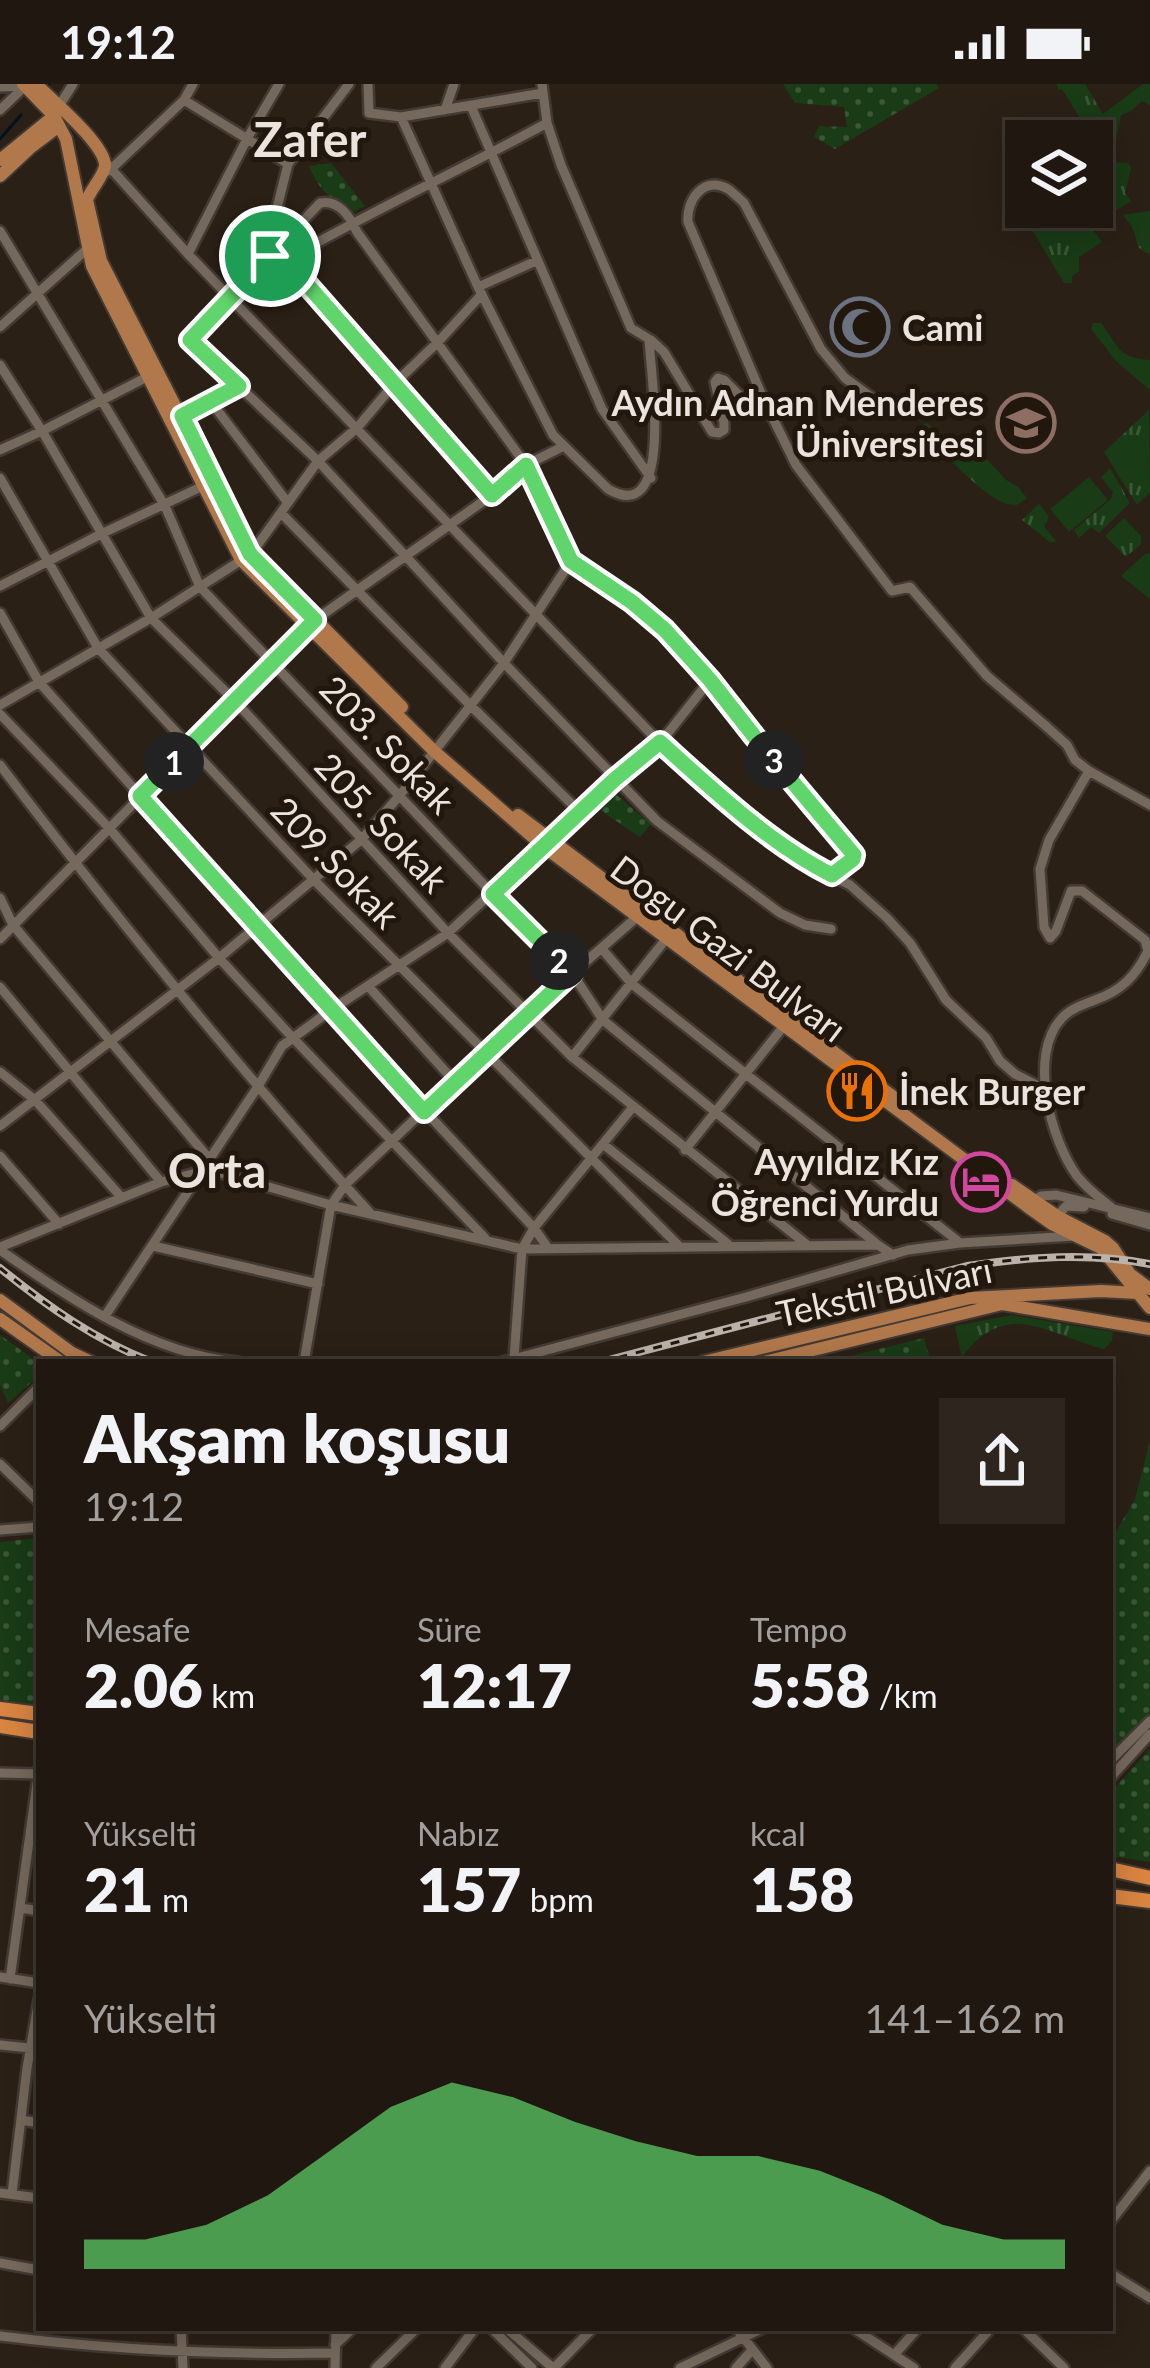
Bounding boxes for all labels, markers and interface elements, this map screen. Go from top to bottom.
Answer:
text: 19:12 [60,15,176,69]
district label: Zafer [254,110,367,167]
map controls [1005,120,1113,228]
button: layers [1005,120,1113,228]
pin [219,205,321,307]
icon: arrive [237,223,303,289]
mosque icon: Cami [829,296,891,358]
place label: Cami [902,305,983,349]
place label: Aydın Adnan Menderes Üniversitesi [610,380,984,465]
school or university icon: Aydın Adnan Menderes Üniversitesi [995,392,1057,454]
street label: 203. Sokak [312,666,465,823]
pin: 3 [744,730,804,790]
pin: 1 [144,732,204,792]
text: 3 [764,740,784,780]
text: 1 [164,742,184,782]
street label: 205. Sokak [306,743,458,901]
street label: 209.Sokak [263,787,410,937]
street label: Dogu Gazi Bulvarı [603,845,855,1051]
pin: 2 [529,930,589,990]
text: 2 [549,940,569,980]
restaurant icon: İnek Burger [826,1060,888,1122]
place label: İnek Burger [899,1069,1086,1113]
place label: Ayyıldız Kız Öğrenci Yurdu [711,1139,939,1224]
district label: Orta [168,1141,266,1198]
hotel icon: Ayyıldız Kız Öğrenci Yurdu [950,1151,1012,1213]
street label: Tekstil Bulvarı [772,1247,996,1335]
text: Akşam koşusu [84,1398,510,1477]
button: share [939,1398,1065,1524]
text: 19:12 [84,1483,184,1529]
text: Mesafe [84,1609,190,1649]
text: Süre [417,1609,482,1649]
text: Tempo [750,1609,847,1649]
text: 2.06 [84,1649,203,1721]
text: 12:17 [417,1649,572,1721]
text: 5:58 [750,1649,870,1721]
text: km [203,1675,255,1715]
text: /km [870,1675,938,1715]
text: Yükselti [84,1813,197,1853]
text: Nabız [417,1813,499,1853]
text: kcal [750,1813,806,1853]
text: 21 [84,1853,154,1925]
text: 157 [417,1853,521,1925]
text: 158 [750,1853,854,1925]
text: m [154,1879,189,1919]
text: bpm [521,1879,594,1919]
text: Yükselti [84,1995,217,2041]
text: 141–162 m [865,1995,1065,2041]

